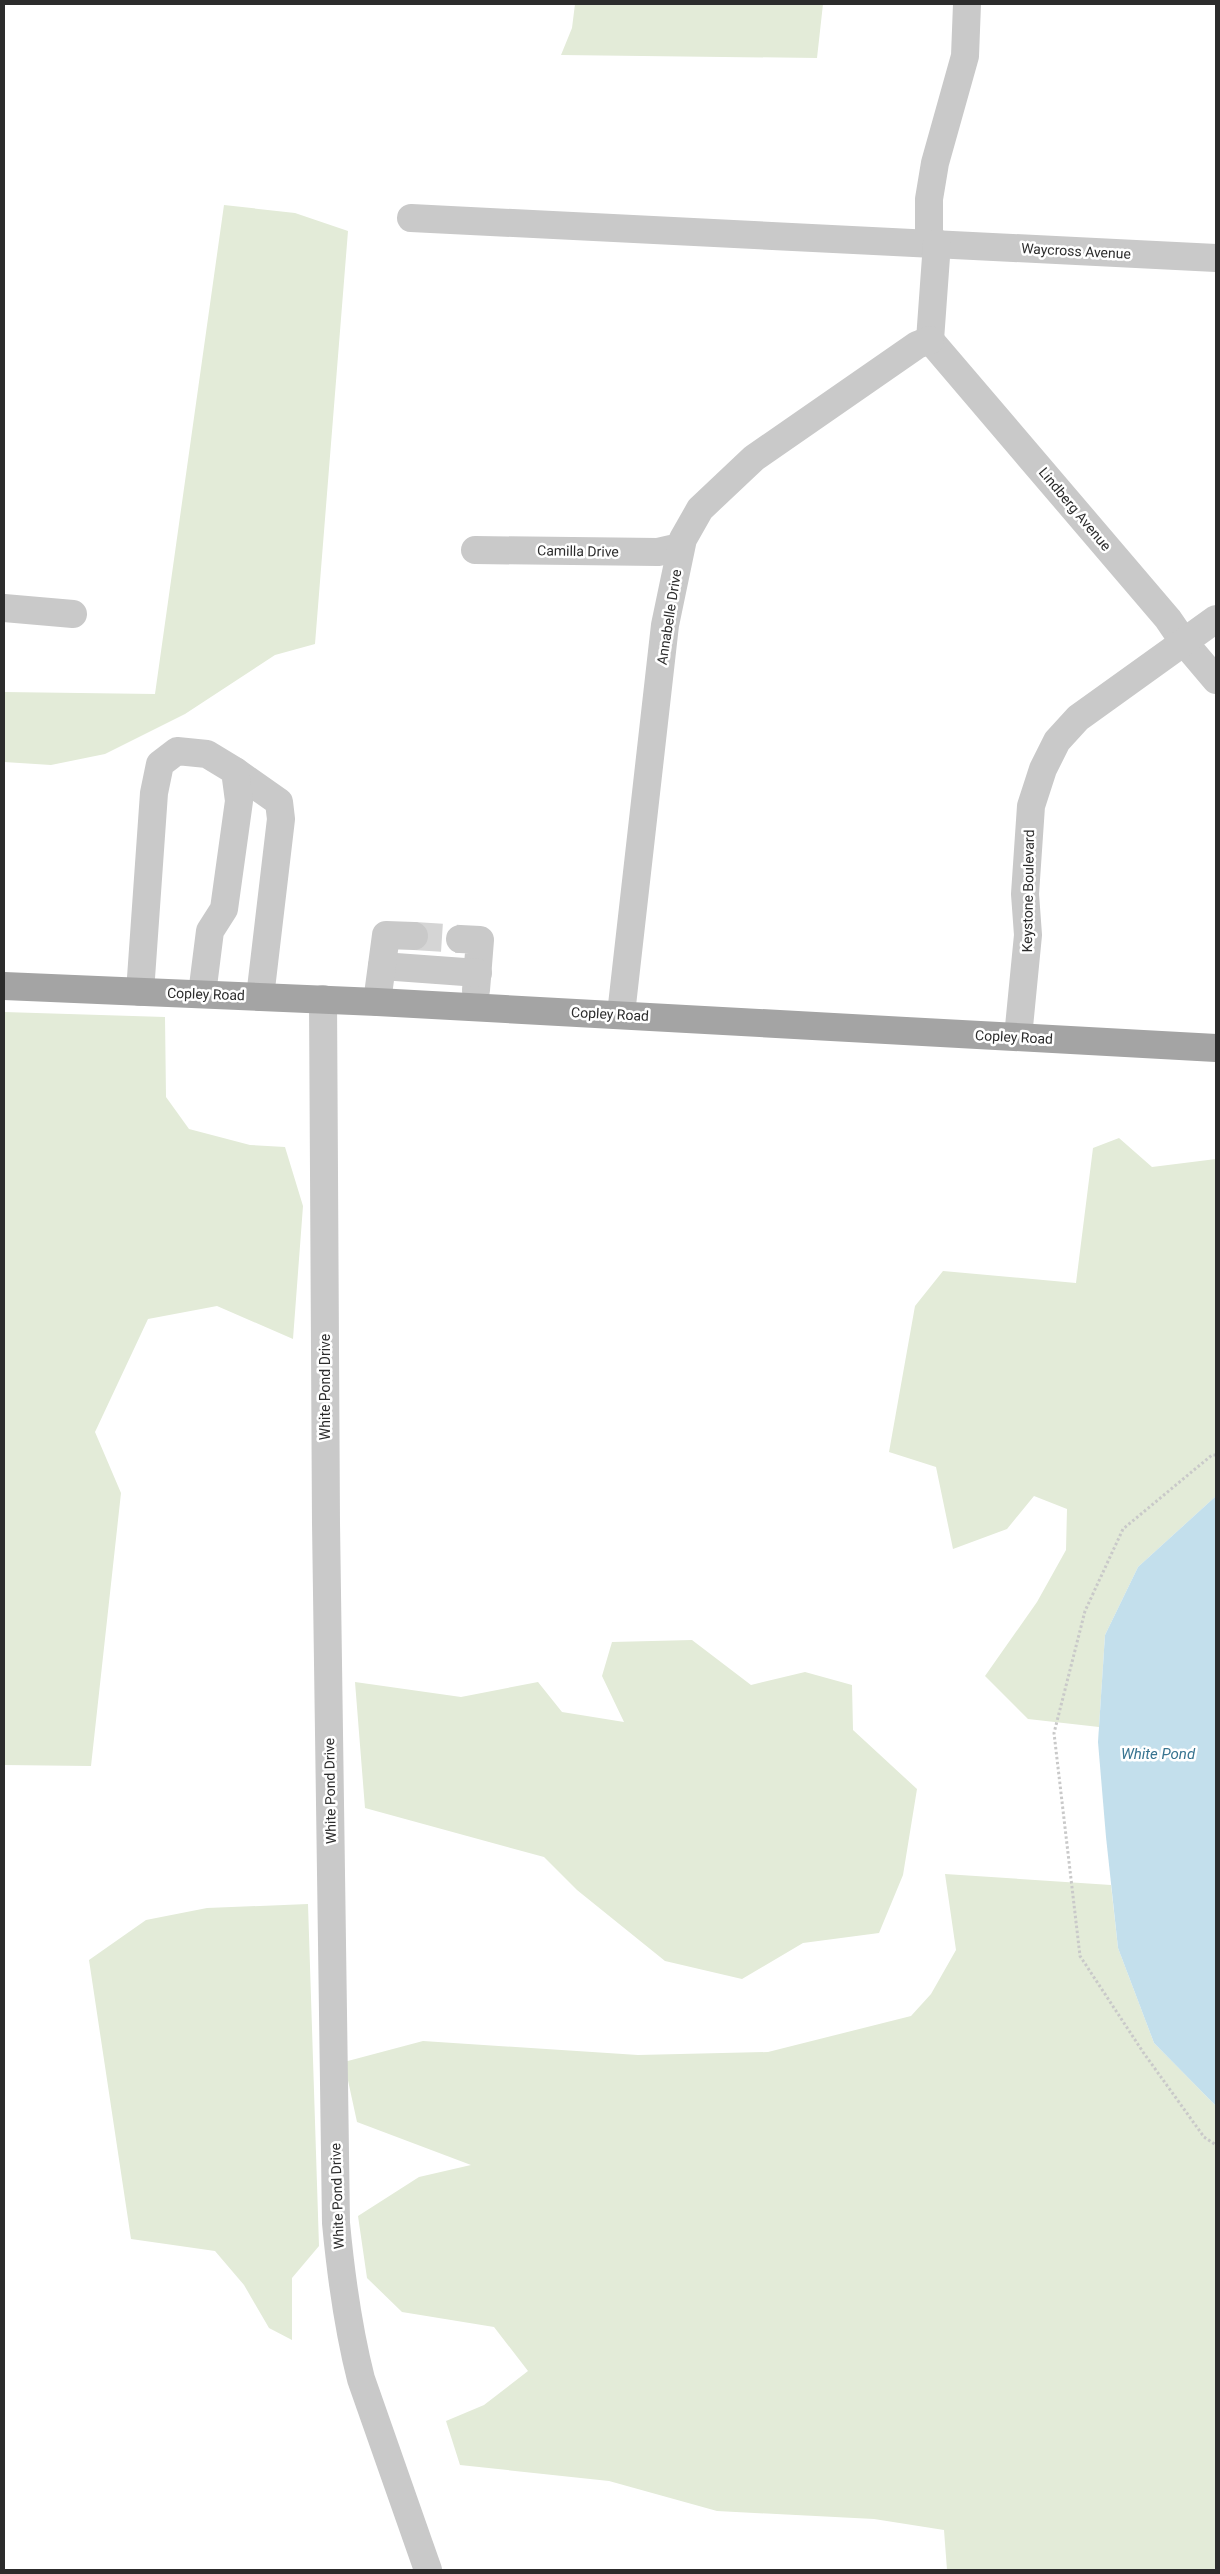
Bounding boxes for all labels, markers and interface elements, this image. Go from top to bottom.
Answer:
street label: Waycross Avenue [1021,240,1131,262]
street label: Lindberg Avenue [1036,464,1114,554]
street label: Camilla Drive [537,542,619,560]
street label: Annabelle Drive [654,568,684,666]
street label: Keystone Boulevard [1019,829,1037,953]
street label: Copley Road [167,985,245,1003]
street label: Copley Road [571,1004,649,1024]
street label: Copley Road [975,1027,1053,1047]
street label: White Pond Drive [317,1334,333,1440]
street label: White Pond Drive [321,1738,339,1844]
water label: White Pond [1121,1745,1196,1763]
street label: White Pond Drive [327,2143,347,2249]

